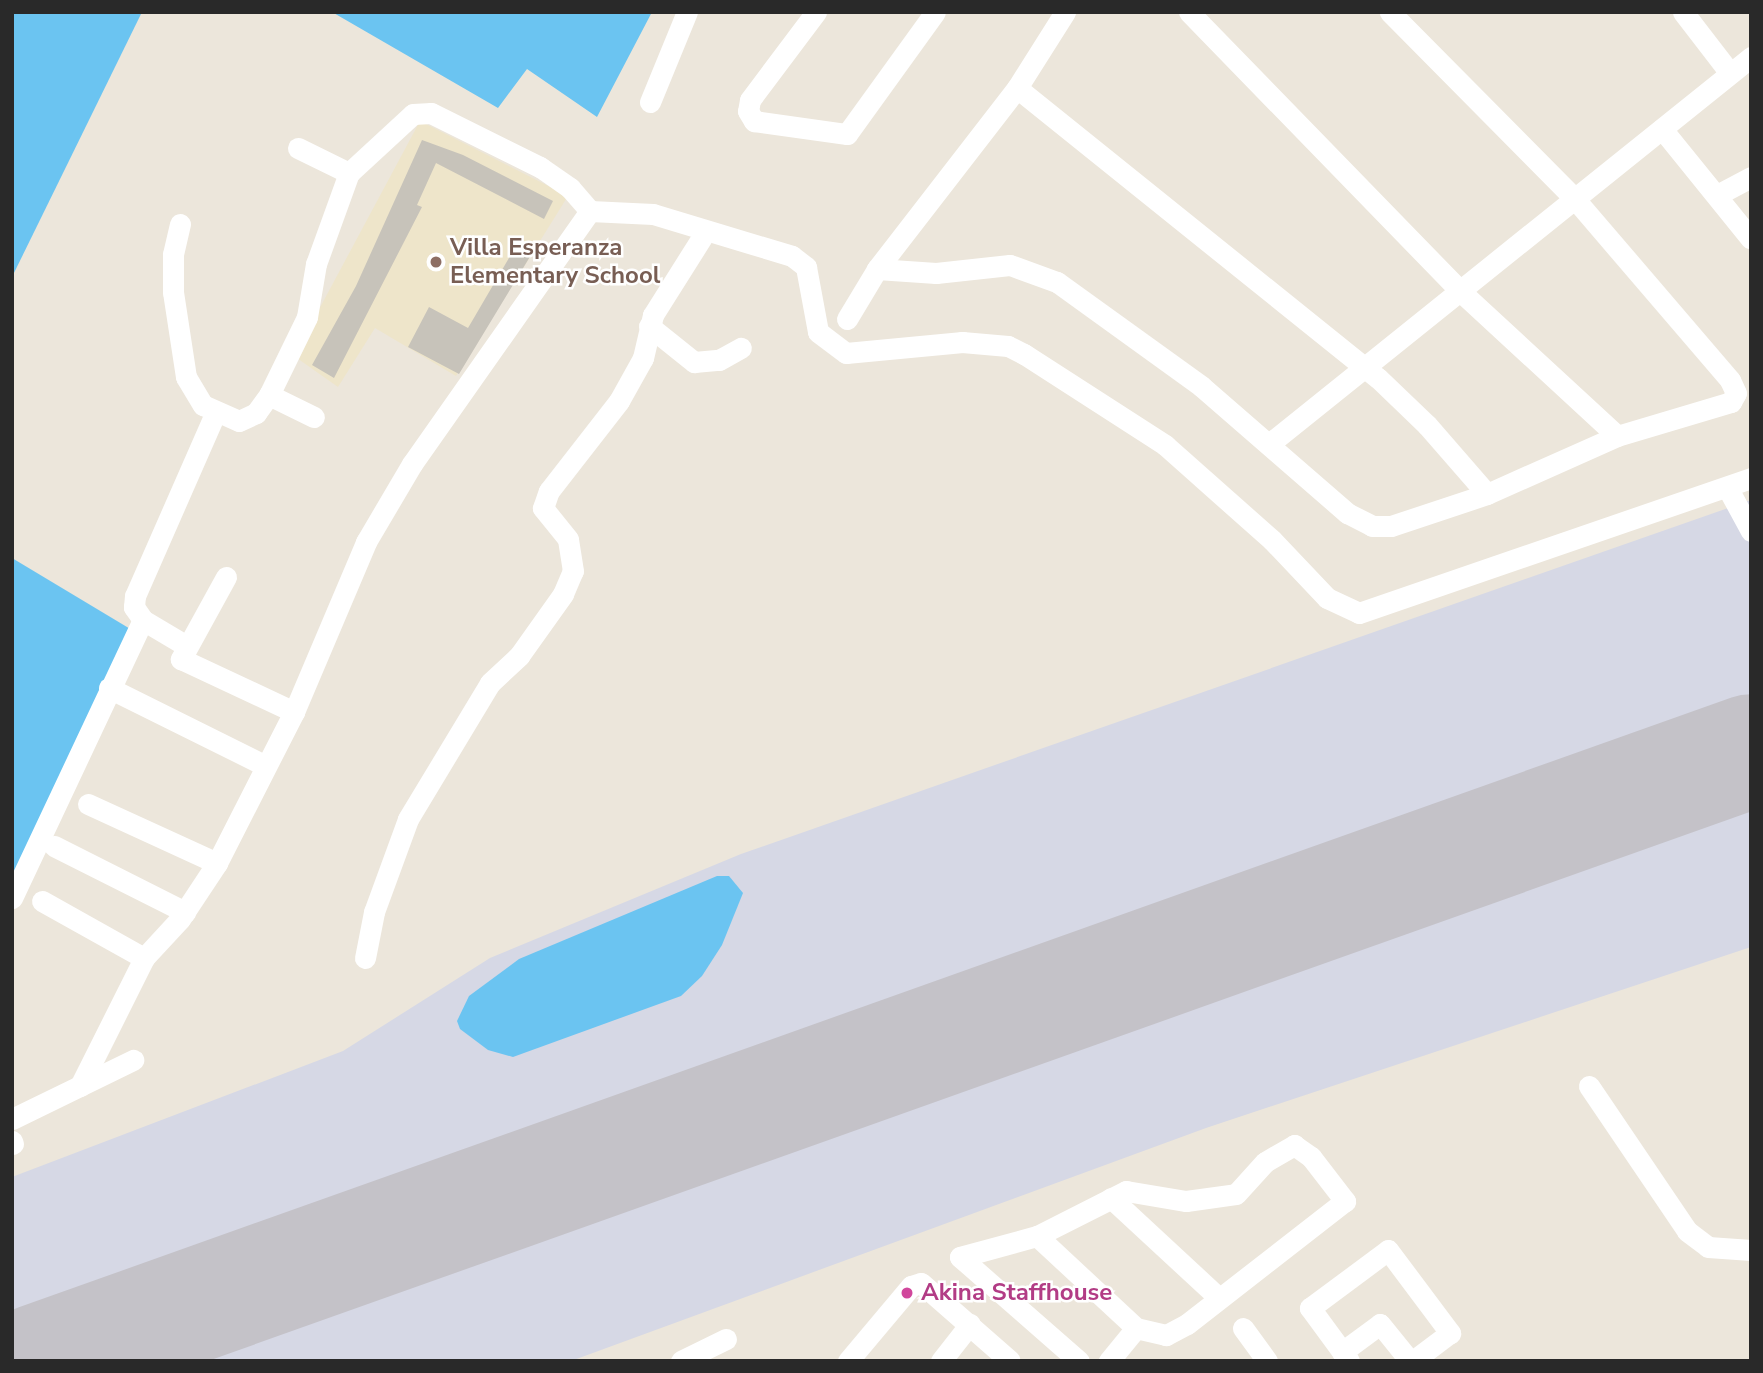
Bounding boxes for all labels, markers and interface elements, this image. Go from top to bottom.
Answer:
place label: Villa Esperanza Elementary School [450,234,660,290]
marker: Villa Esperanza Elementary School [428,254,444,270]
place label: Akina Staffhouse [921,1279,1112,1307]
marker: Akina Staffhouse [899,1285,915,1301]

